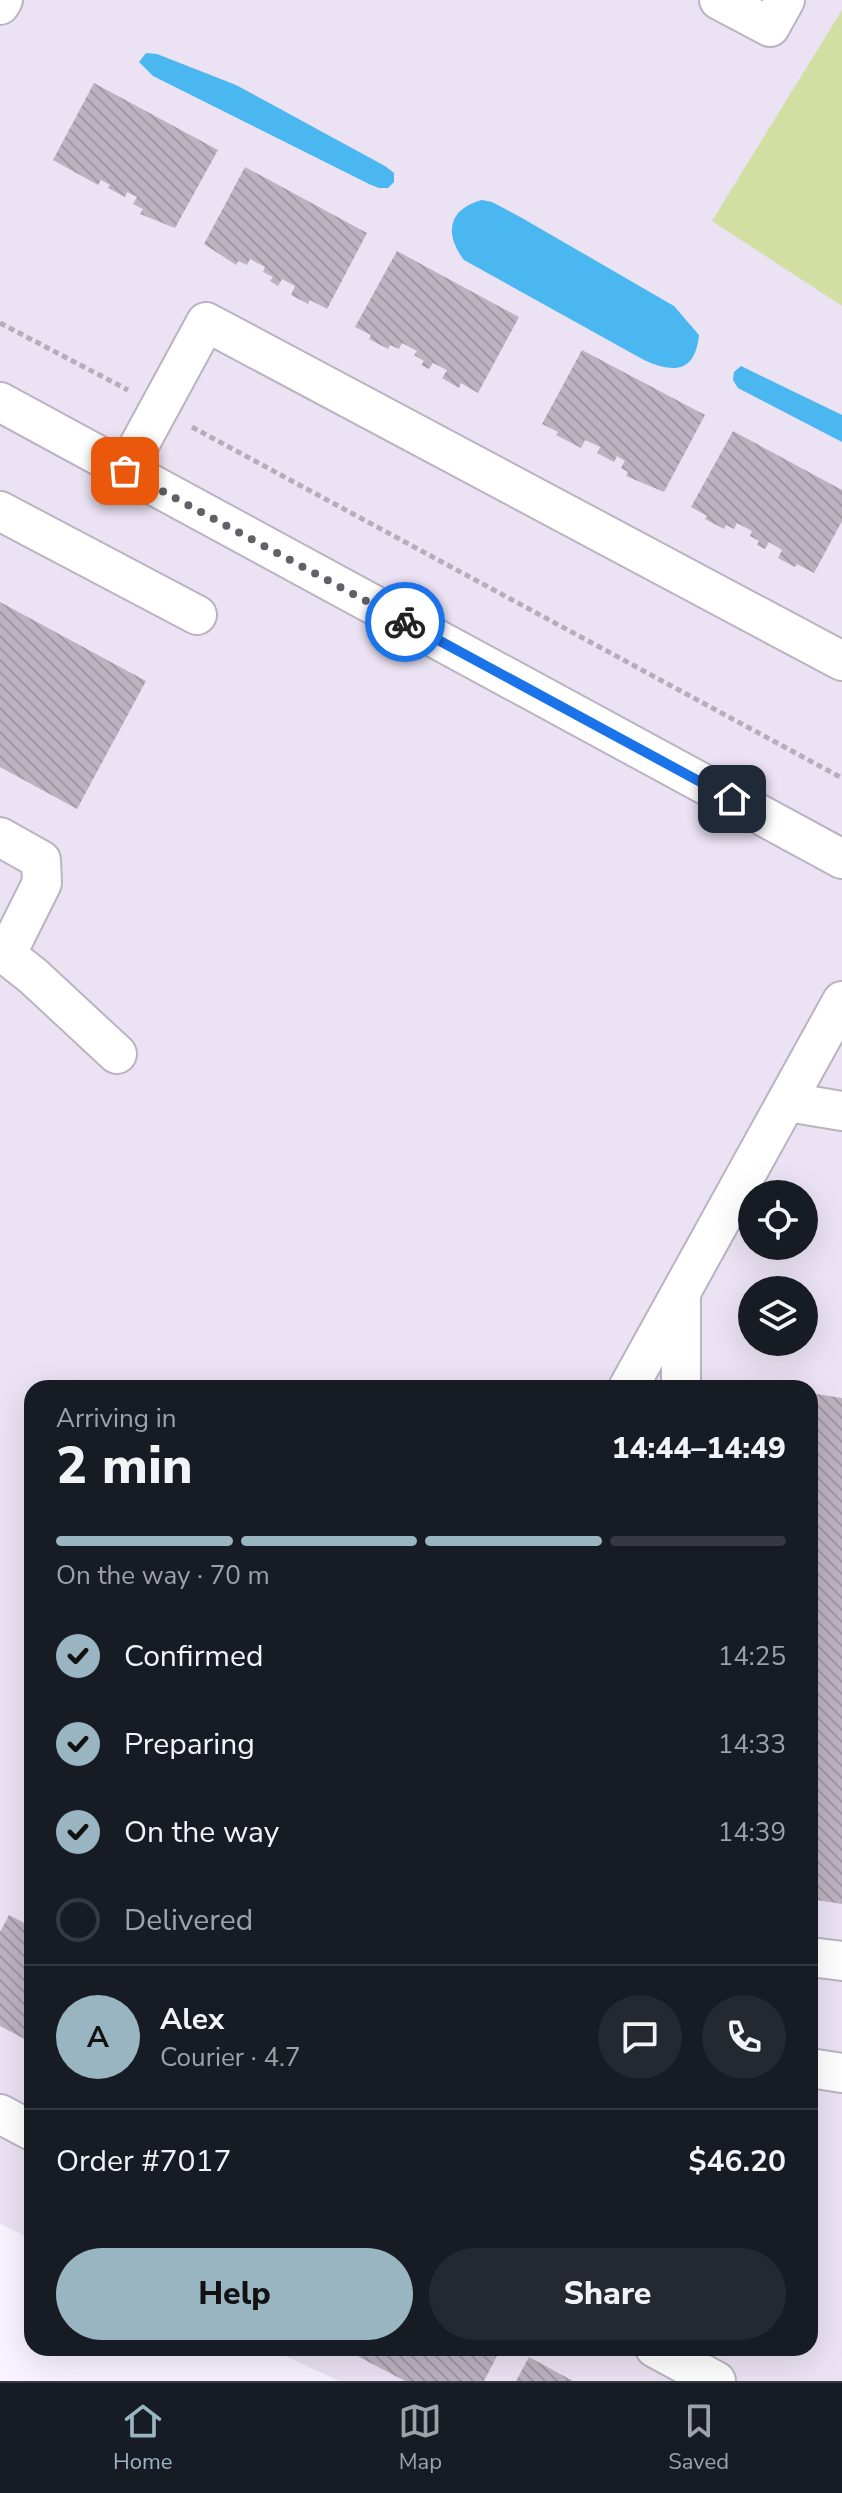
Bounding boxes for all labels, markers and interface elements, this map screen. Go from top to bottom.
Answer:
pin [91,437,159,505]
icon: bag [103,449,147,493]
courier [365,582,445,662]
icon: bike [383,600,427,644]
pin [698,765,766,833]
icon: home [710,777,754,821]
map controls [738,1180,818,1356]
button: locate [738,1180,818,1260]
button: layers [738,1276,818,1356]
text: Arriving in [56,1401,177,1436]
text: 14:44–14:49 [611,1428,786,1469]
text: 2 min [56,1430,193,1501]
text: On the way · 70 m [56,1558,270,1593]
icon: check [56,1634,100,1678]
text: Confirmed [124,1636,264,1677]
text: 14:25 [718,1639,786,1674]
icon: check [56,1722,100,1766]
text: Preparing [124,1724,255,1765]
text: 14:33 [718,1727,786,1762]
icon: check [56,1810,100,1854]
text: On the way [124,1812,279,1853]
text: 14:39 [718,1815,786,1850]
text: Delivered [124,1900,253,1941]
button: chat [598,1995,682,2079]
button: phone [702,1995,786,2079]
text: Alex [160,1999,224,2040]
text: A [87,2017,109,2058]
text: Courier · 4.7 [160,2040,301,2075]
text: Order #7017 [56,2141,231,2182]
text: $46.20 [689,2141,786,2182]
button: Help [56,2248,413,2340]
button: Share [429,2248,786,2340]
tab: Home [113,2399,172,2477]
tab: Map [398,2399,442,2477]
tab: Saved [668,2399,729,2477]

